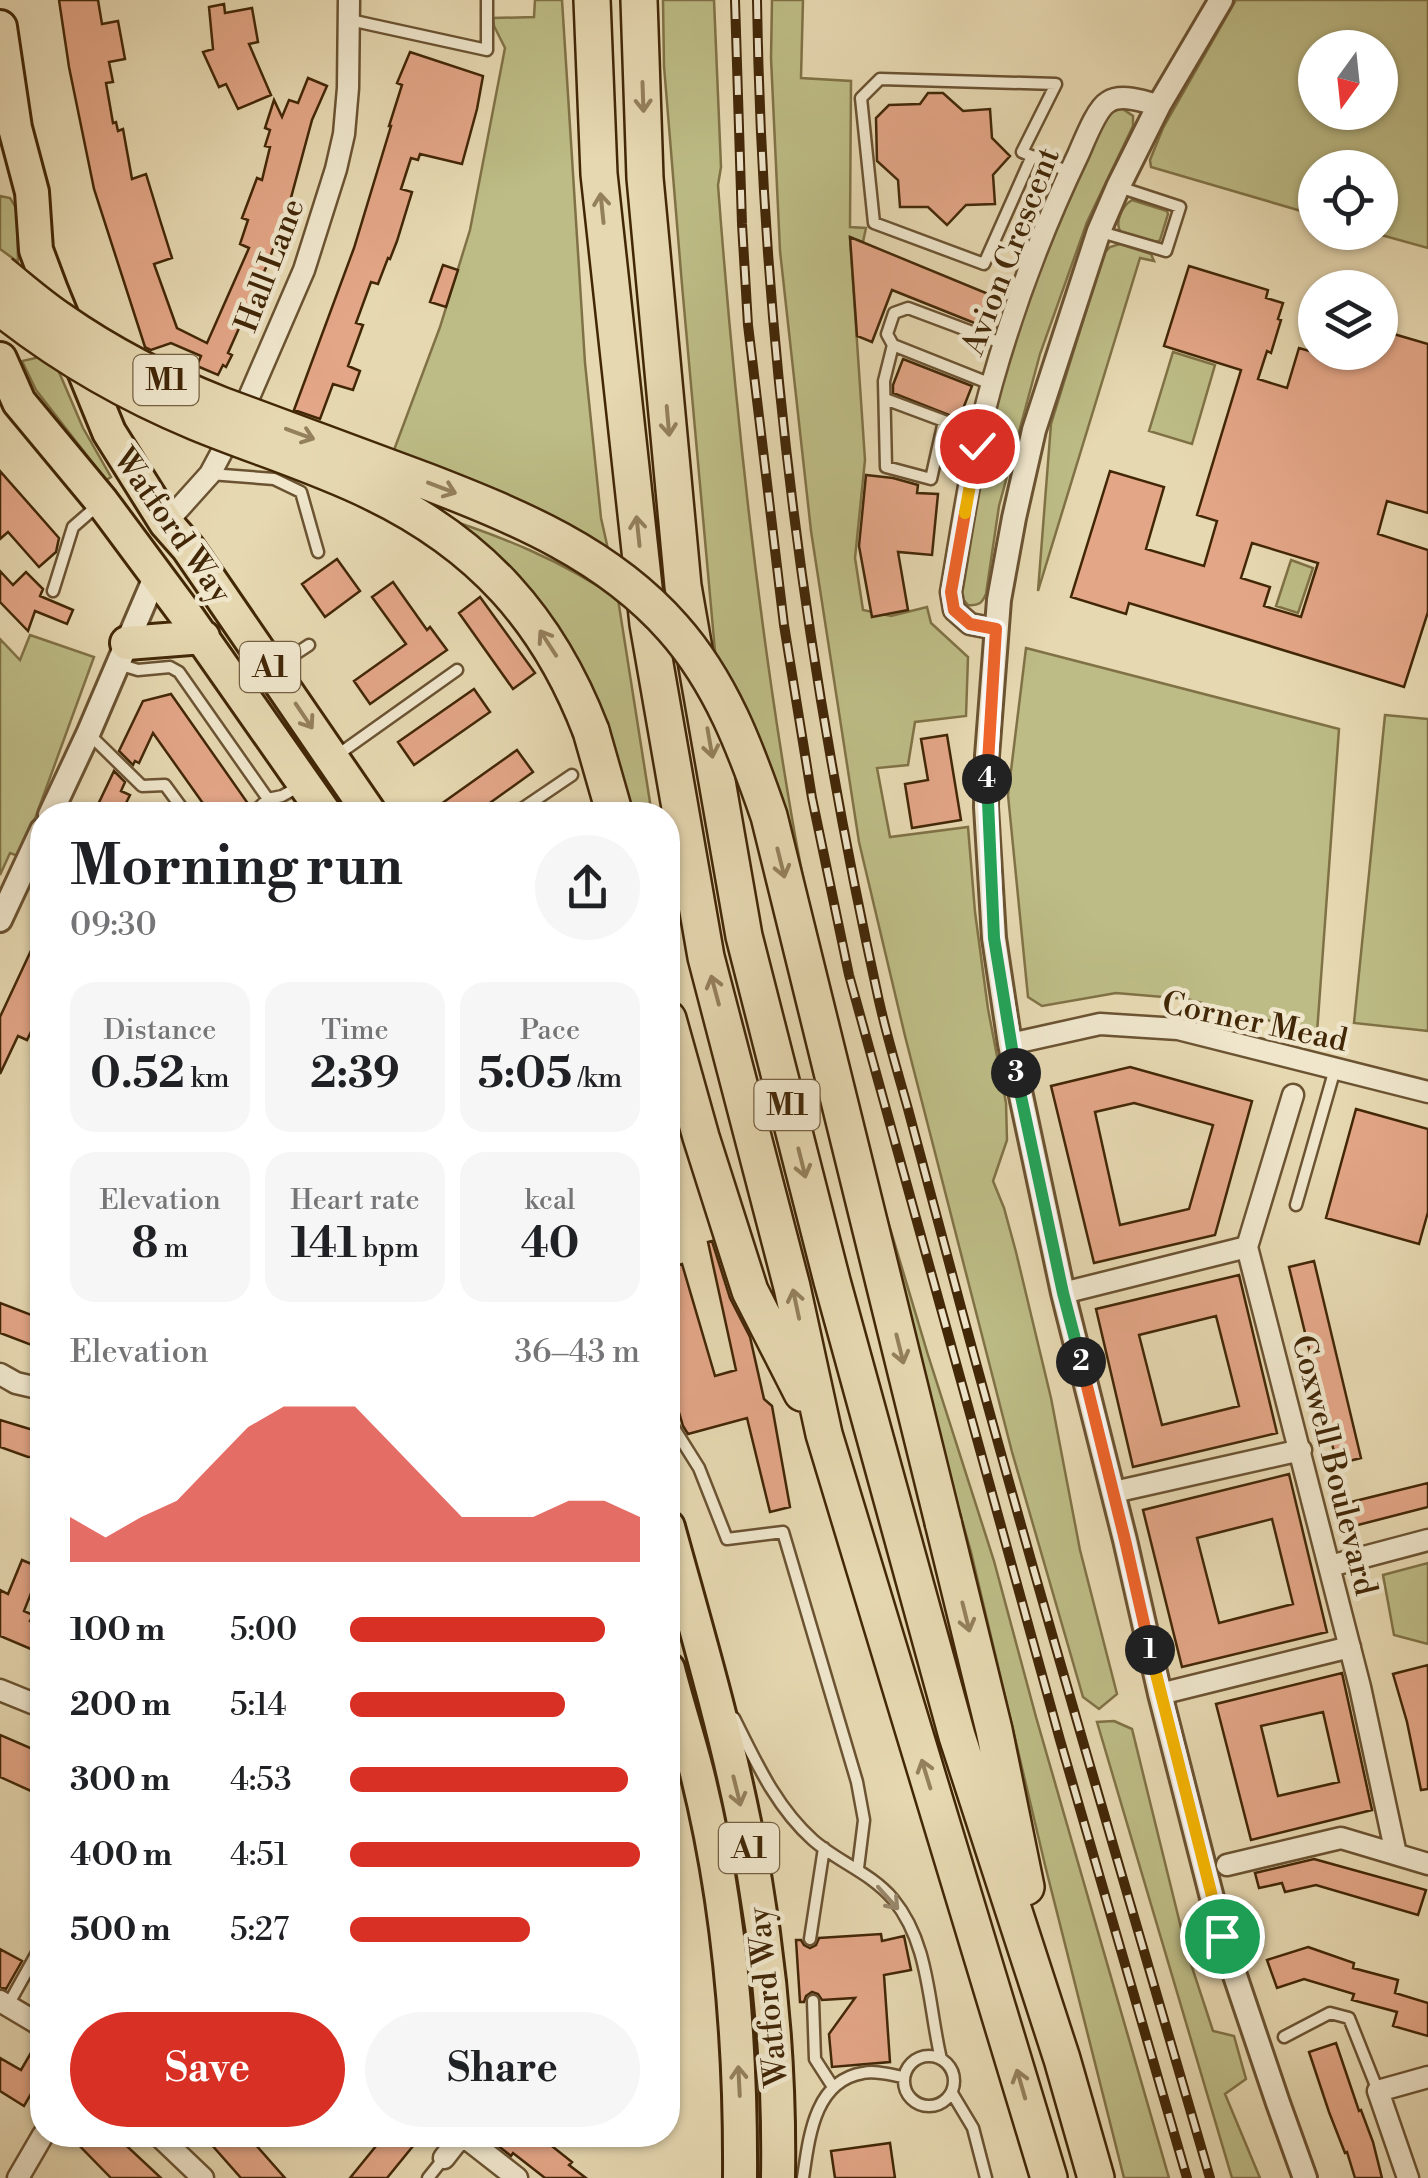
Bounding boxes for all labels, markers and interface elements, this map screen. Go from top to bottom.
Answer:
north arrow [1298,30,1398,130]
map controls [1298,30,1398,370]
one-way arrow [633,81,652,113]
street label: Avion Crescent [953,142,1069,362]
button: locate [1298,150,1398,250]
street label: Hall Lane [226,193,314,338]
one-way arrow [593,193,612,225]
button: layers [1298,270,1398,370]
road number: M1 [134,355,198,405]
pin [935,404,1020,489]
one-way arrow [659,405,678,437]
icon: check [950,419,1005,474]
one-way arrow [284,426,315,444]
street label: Watford Way [104,439,241,611]
one-way arrow [426,480,457,498]
one-way arrow [628,516,647,548]
one-way arrow [538,630,559,658]
road number: A1 [240,642,300,692]
one-way arrow [293,701,314,729]
one-way arrow [702,727,720,759]
pin: 4 [962,754,1012,804]
text: 4 [978,761,996,796]
text: Morning run [70,833,403,902]
button: share [535,835,640,940]
one-way arrow [772,847,791,879]
text: 09:30 [70,905,157,945]
one-way arrow [704,975,723,1006]
street label: Corner Mead [1158,983,1351,1061]
text: Distance [104,1013,216,1048]
text: Time [321,1013,389,1048]
text: Pace [520,1013,580,1048]
text: 0.52 [90,1048,185,1101]
text: 2:39 [310,1048,400,1101]
text: 5:05 [478,1048,572,1101]
pin: 3 [991,1048,1041,1098]
text: 3 [1008,1055,1024,1090]
text: km [185,1061,230,1096]
text: /km [572,1061,622,1096]
road number: M1 [754,1080,820,1130]
one-way arrow [793,1147,812,1178]
text: Elevation [99,1183,221,1218]
text: Heart rate [290,1183,420,1218]
text: kcal [525,1183,575,1218]
text: 8 [131,1218,158,1271]
text: 141 [291,1218,357,1271]
text: 40 [521,1218,579,1271]
text: m [158,1231,189,1266]
text: bpm [357,1231,419,1266]
one-way arrow [785,1289,804,1321]
street label: Coxwell Boulevard [1282,1331,1386,1600]
text: Elevation [70,1332,209,1372]
text: 36–43 m [514,1332,640,1372]
one-way arrow [891,1333,910,1364]
pin: 2 [1056,1337,1106,1387]
text: 2 [1072,1344,1090,1379]
one-way arrow [958,1600,976,1632]
text: 100 m [70,1610,165,1650]
text: 5:00 [230,1610,297,1650]
pin: 1 [1125,1625,1175,1675]
text: 1 [1143,1632,1157,1667]
text: 200 m [70,1685,171,1725]
text: 5:14 [230,1685,286,1725]
one-way arrow [916,1758,934,1790]
text: 300 m [70,1760,170,1800]
text: 4:53 [230,1760,292,1800]
one-way arrow [728,1775,747,1806]
road number: A1 [719,1823,779,1873]
text: 400 m [70,1835,172,1875]
text: 4:51 [230,1835,288,1875]
one-way arrow [876,1885,899,1910]
pin [1180,1894,1265,1979]
street label: Watford Way [739,1905,797,2090]
icon: arrive [1195,1909,1250,1964]
text: 500 m [70,1910,171,1950]
text: 5:27 [230,1910,289,1950]
button: Save [70,2012,345,2127]
button: Share [365,2012,640,2127]
one-way arrow [729,2065,748,2097]
one-way arrow [1011,2069,1029,2101]

